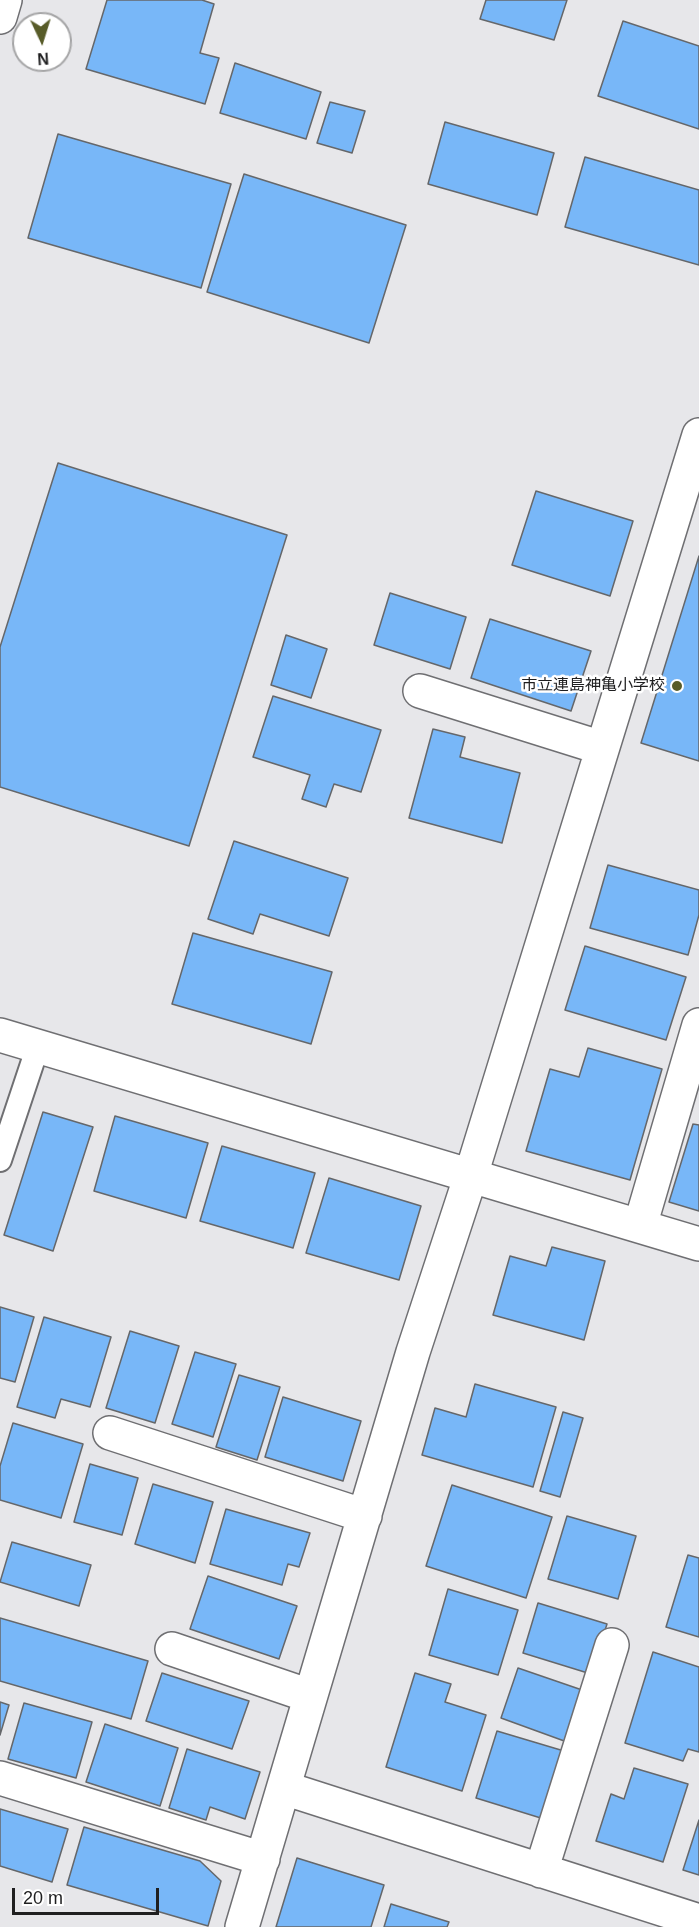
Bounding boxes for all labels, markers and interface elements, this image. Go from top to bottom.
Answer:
north arrow [12,12,72,72]
text: N [37,50,50,67]
place label: 市立連島神亀小学校 [521,676,665,696]
marker: 市立連島神亀小学校 [670,679,684,693]
scale bar [15,1876,162,1914]
text: 20 m [23,1888,63,1908]

